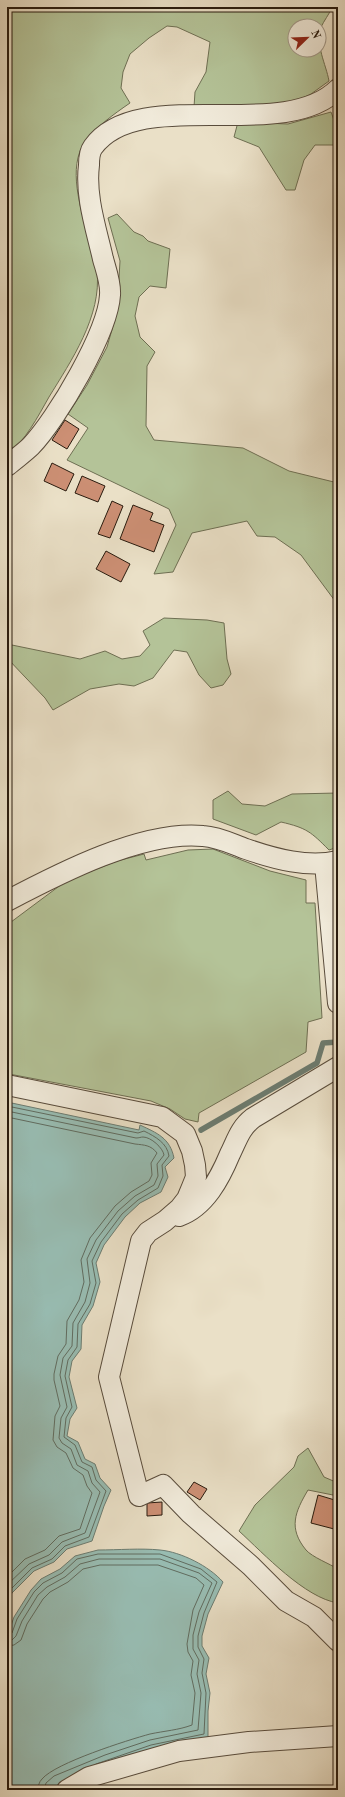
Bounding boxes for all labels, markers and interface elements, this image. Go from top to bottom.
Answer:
north arrow [287,18,327,58]
text: N [308,29,322,41]

